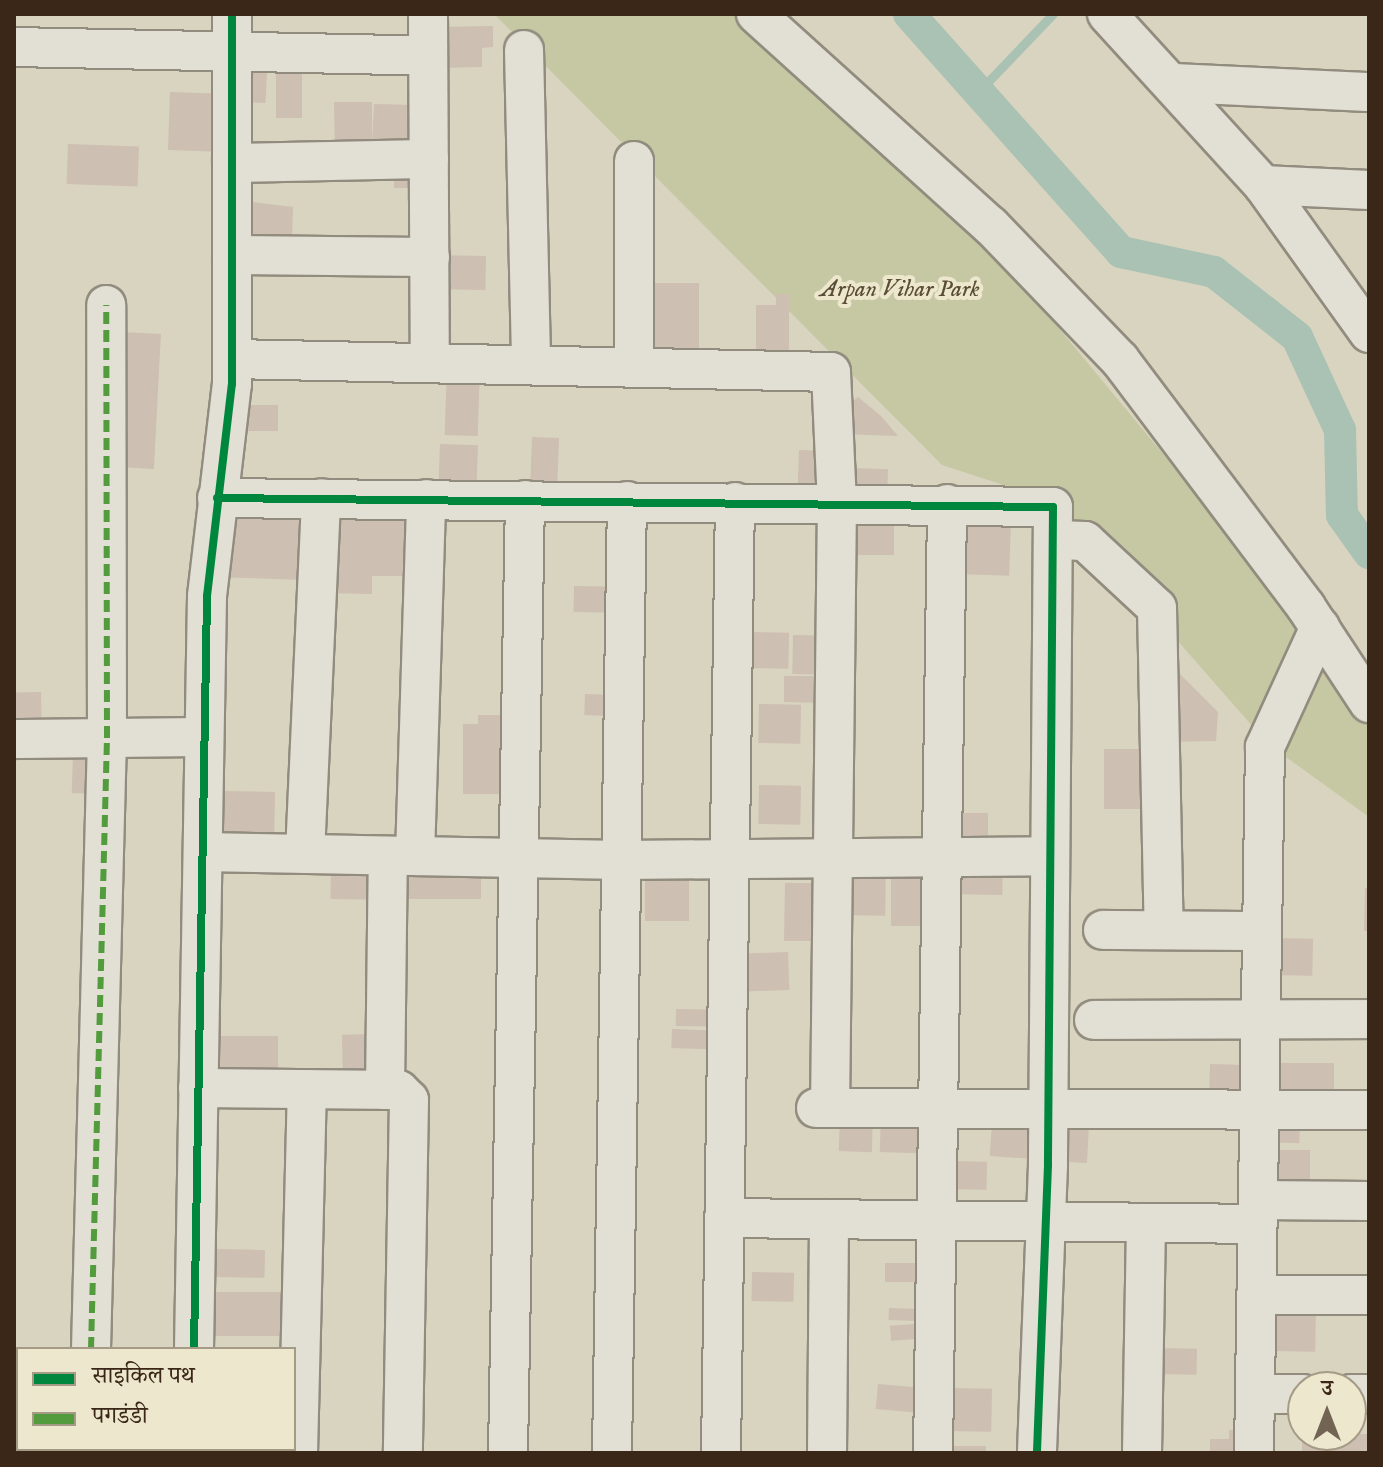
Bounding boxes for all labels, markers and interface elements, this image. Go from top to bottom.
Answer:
park label: Arpan Vihar Park [820,276,980,304]
legend [16,1347,296,1451]
text: साइकिल पथ [92,1361,195,1392]
north arrow [1287,1371,1367,1451]
text: उ [1321,1375,1333,1403]
text: पगडंडी [92,1401,148,1432]

